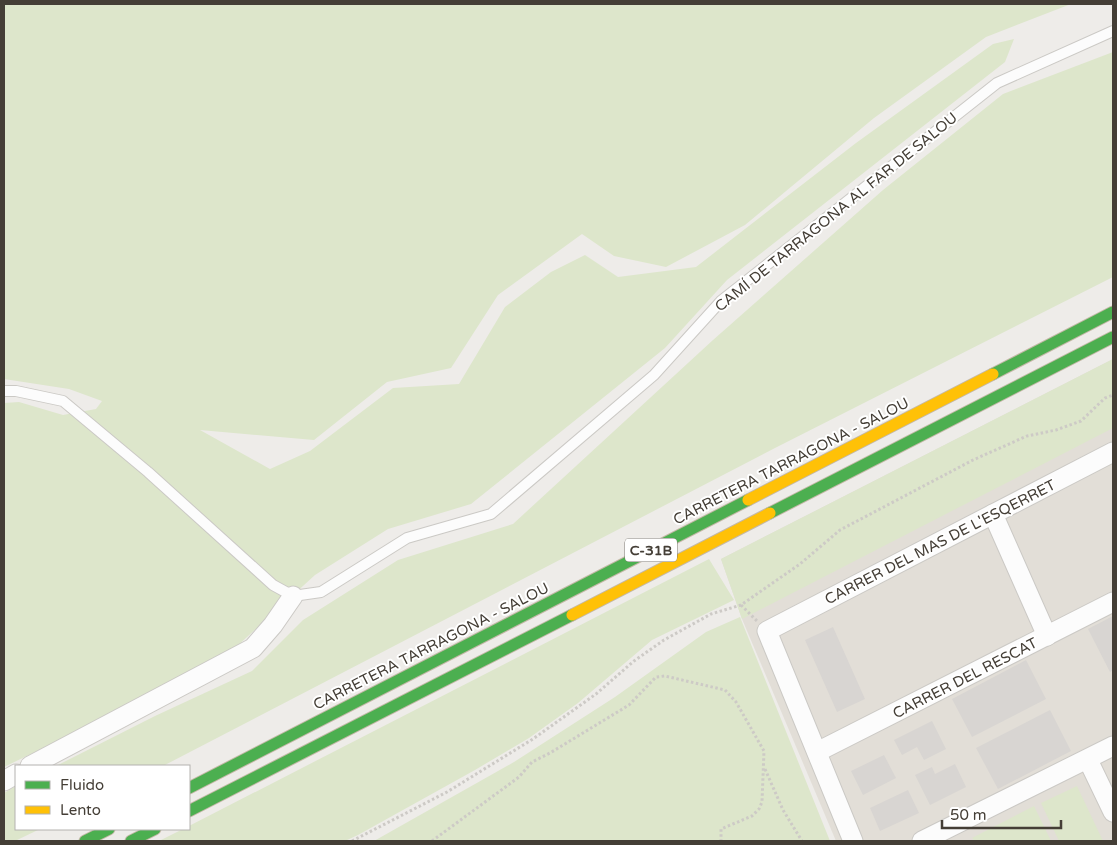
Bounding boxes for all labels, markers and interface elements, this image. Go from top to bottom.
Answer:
street label: CAMÍ DE TARRAGONA AL FAR DE SALOU [711,109,961,315]
street label: CARRETERA TARRAGONA - SALOU [670,393,912,529]
street label: CARRER DEL MAS DE L'ESQERRET [822,476,1058,608]
road number: C-31B [625,538,677,562]
street label: CARRETERA TARRAGONA - SALOU [310,578,552,714]
street label: CARRER DEL RESCAT [890,634,1040,722]
legend [15,765,190,830]
text: Fluido [60,776,104,794]
scale bar [942,798,1061,830]
text: Lento [60,801,101,819]
text: 50 m [950,806,987,824]

